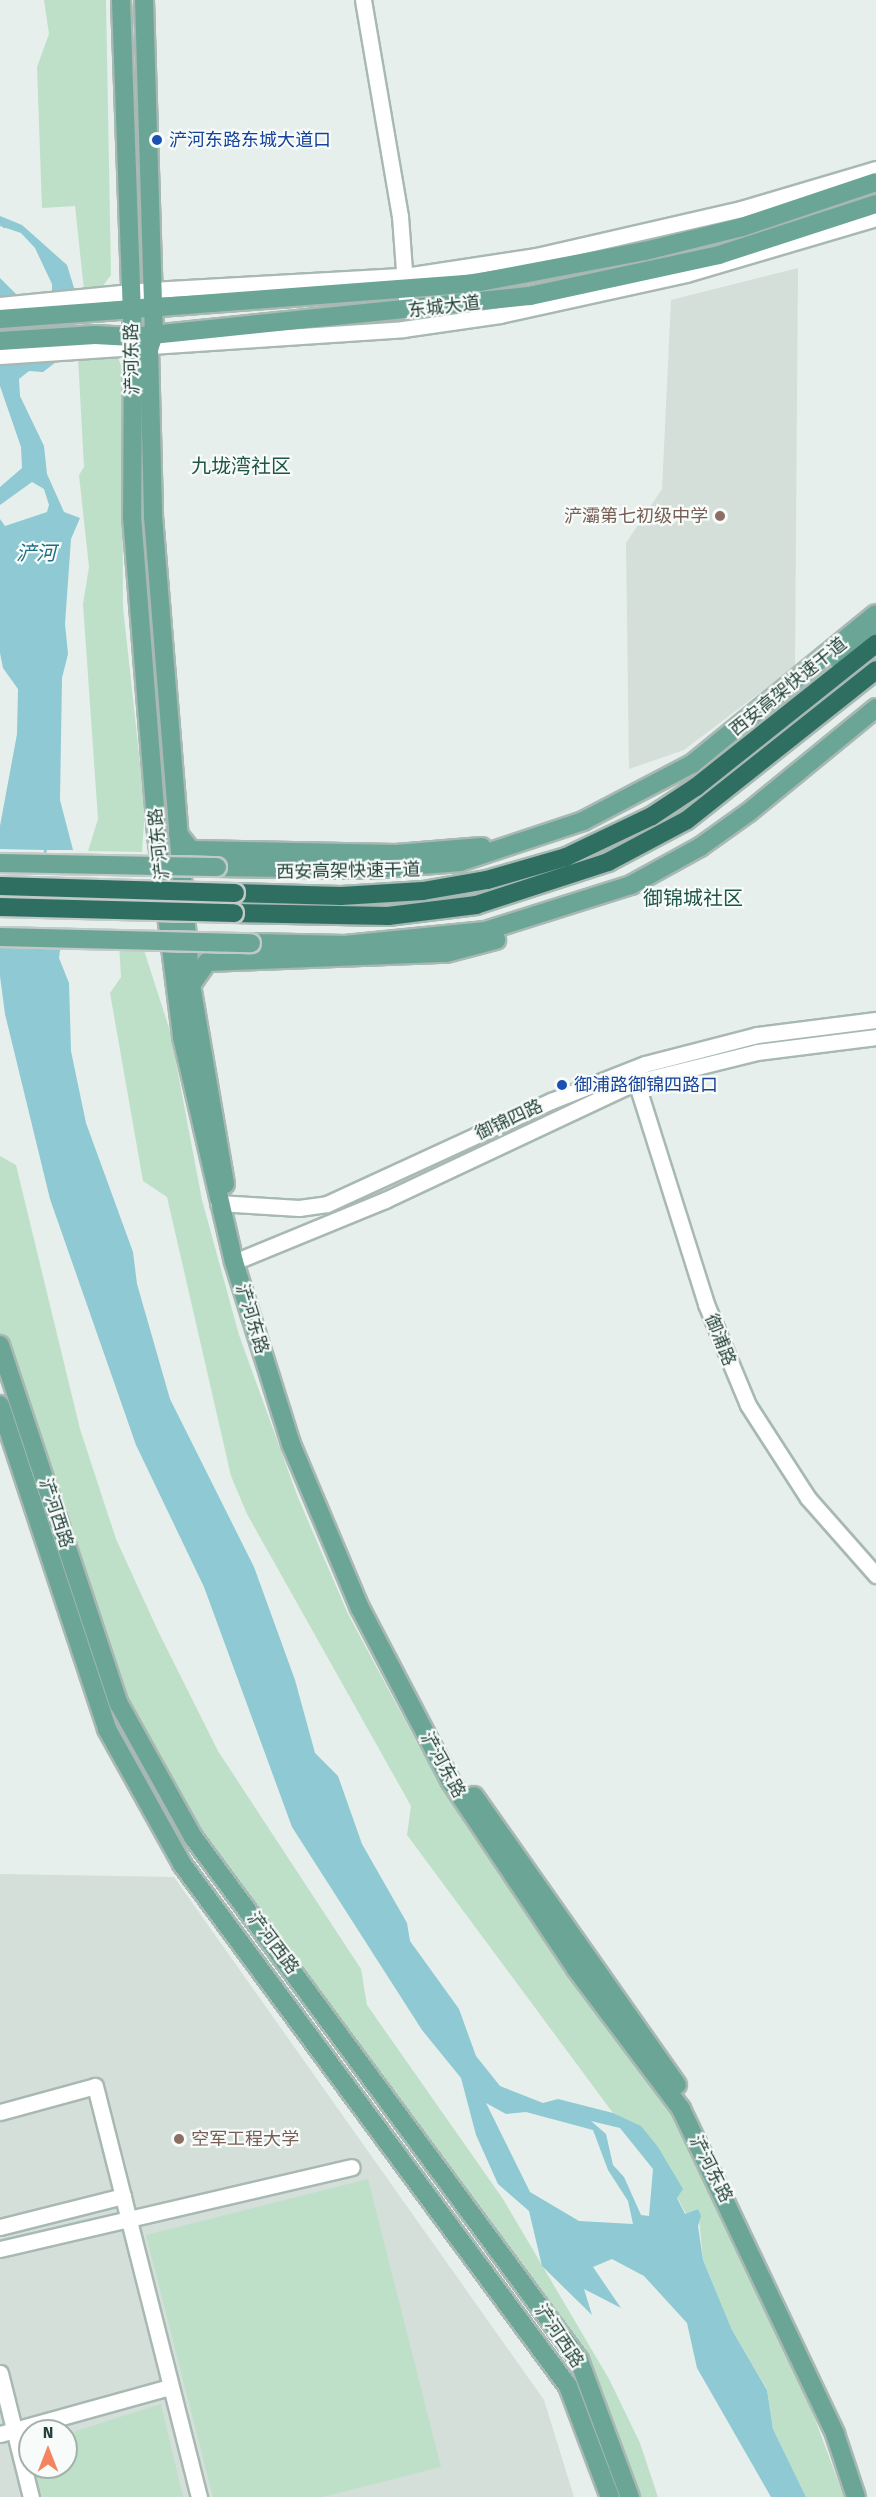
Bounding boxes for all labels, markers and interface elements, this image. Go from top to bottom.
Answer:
place label: 浐河东路东城大道口 [169,129,331,151]
marker: 浐河东路东城大道口 [150,133,164,147]
street label: 东城大道 [407,292,481,322]
street label: 浐河东路 [121,323,143,395]
district label: 九垅湾社区 [191,454,291,478]
place label: 浐灞第七初级中学 [564,505,708,527]
marker: 浐灞第七初级中学 [713,509,727,523]
water label: 浐河 [16,541,56,565]
street label: 西安高架快速干道 [725,633,851,741]
street label: 浐河东路 [144,807,174,881]
street label: 西安高架快速干道 [276,859,420,883]
district label: 御锦城社区 [643,886,743,910]
place label: 御浦路御锦四路口 [574,1074,718,1096]
marker: 御浦路御锦四路口 [555,1078,569,1092]
street label: 御锦四路 [472,1095,546,1145]
street label: 浐河东路 [231,1281,273,1357]
street label: 御浦路 [700,1311,740,1369]
street label: 浐河西路 [35,1475,77,1551]
street label: 浐河东路 [416,1728,470,1802]
street label: 浐河西路 [243,1908,303,1978]
place label: 空军工程大学 [191,2128,299,2150]
marker: 空军工程大学 [172,2132,186,2146]
street label: 浐河东路 [685,2132,737,2206]
street label: 浐河西路 [530,2300,588,2372]
north arrow [18,2419,78,2479]
text: N [43,2423,53,2442]

